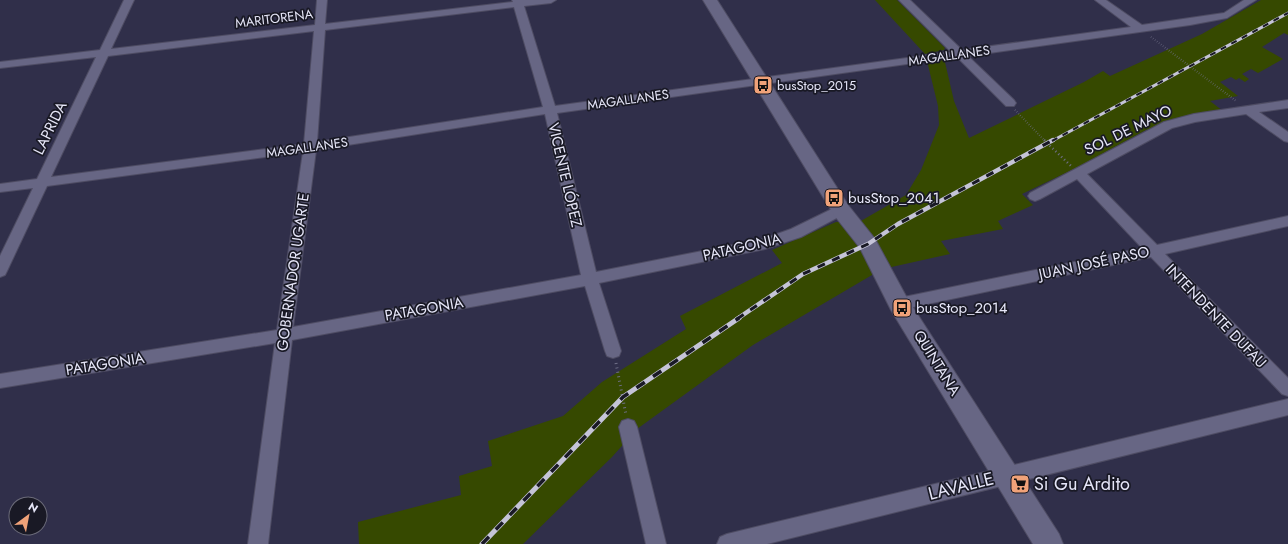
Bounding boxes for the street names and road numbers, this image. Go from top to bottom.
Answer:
street label: MARITORENA [234,4,315,33]
street label: MAGALLANES [907,40,991,71]
street label: MAGALLANES [586,84,670,115]
street label: LAPRIDA [28,97,72,158]
street label: SOL DE MAYO [1081,99,1176,161]
street label: VICENTE LÓPEZ [542,121,588,229]
street label: MAGALLANES [265,132,349,163]
street label: GOBERNADOR UGARTE [271,192,315,352]
street label: PATAGONIA [701,227,783,267]
street label: JUAN JOSÉ PASO [1035,241,1151,286]
street label: INTENDENTE DUFAU [1160,259,1272,373]
street label: PATAGONIA [383,291,465,327]
street label: QUINTANA [908,326,966,400]
street label: PATAGONIA [64,347,146,381]
street label: LAVALLE [925,465,997,507]

